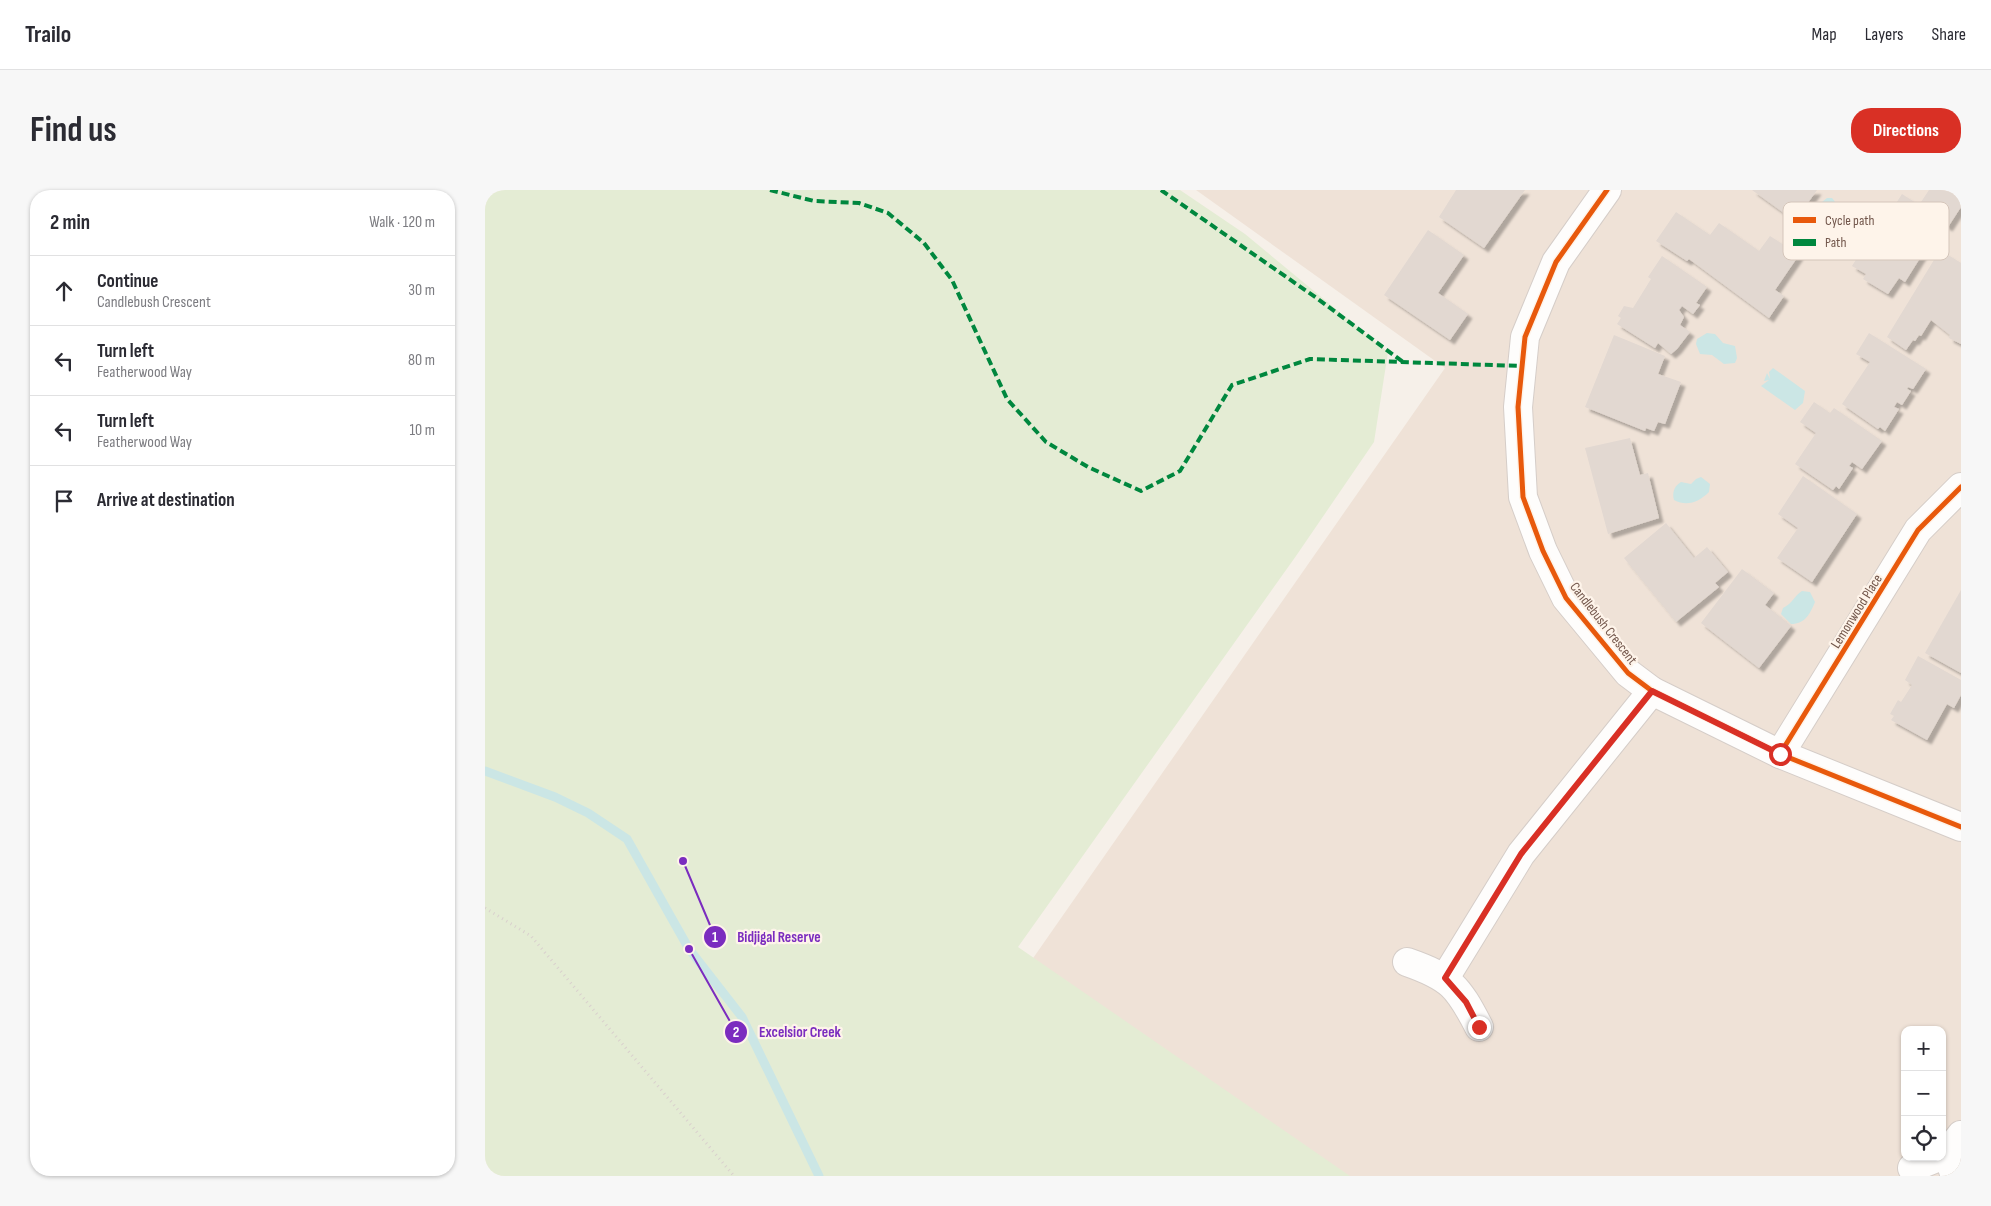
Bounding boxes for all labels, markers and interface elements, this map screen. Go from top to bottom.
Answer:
text: Trailo [25,20,71,49]
text: Map [1812,24,1837,45]
text: Layers [1865,24,1904,45]
text: Share [1932,24,1966,45]
button: Directions [1851,108,1961,153]
text: Find us [30,109,117,152]
legend [1783,202,1949,260]
text: 2 min [50,210,90,235]
text: Cycle path [1825,212,1875,229]
text: Walk · 120 m [369,213,435,232]
text: Path [1825,234,1846,251]
text: Continue [97,270,158,293]
icon: ahead [50,277,78,305]
text: 30 m [408,281,435,300]
text: Candlebush Crescent [97,293,211,312]
text: Turn left [97,340,154,363]
icon: left [50,347,78,375]
text: 80 m [408,351,435,370]
text: Featherwood Way [97,363,192,382]
text: Turn left [97,410,154,433]
icon: left [50,417,78,445]
text: 10 m [409,421,435,440]
text: Featherwood Way [97,433,192,452]
icon: arrive [50,487,78,515]
text: Arrive at destination [97,489,235,512]
street label: Lemonwood Place [1827,571,1886,651]
street label: Candlebush Crescent [1566,579,1641,668]
route start [1769,743,1792,766]
callout: Bidjigal Reserve [702,922,831,952]
text: 1 [712,928,718,947]
text: Bidjigal Reserve [737,928,821,947]
route end [1468,1016,1491,1039]
callout: Excelsior Creek [724,1017,851,1047]
text: 2 [733,1023,739,1042]
text: Excelsior Creek [759,1023,842,1042]
map controls [1901,1026,1946,1161]
button: + [1901,1026,1946,1071]
button: − [1901,1071,1946,1116]
button: locate [1901,1116,1946,1161]

